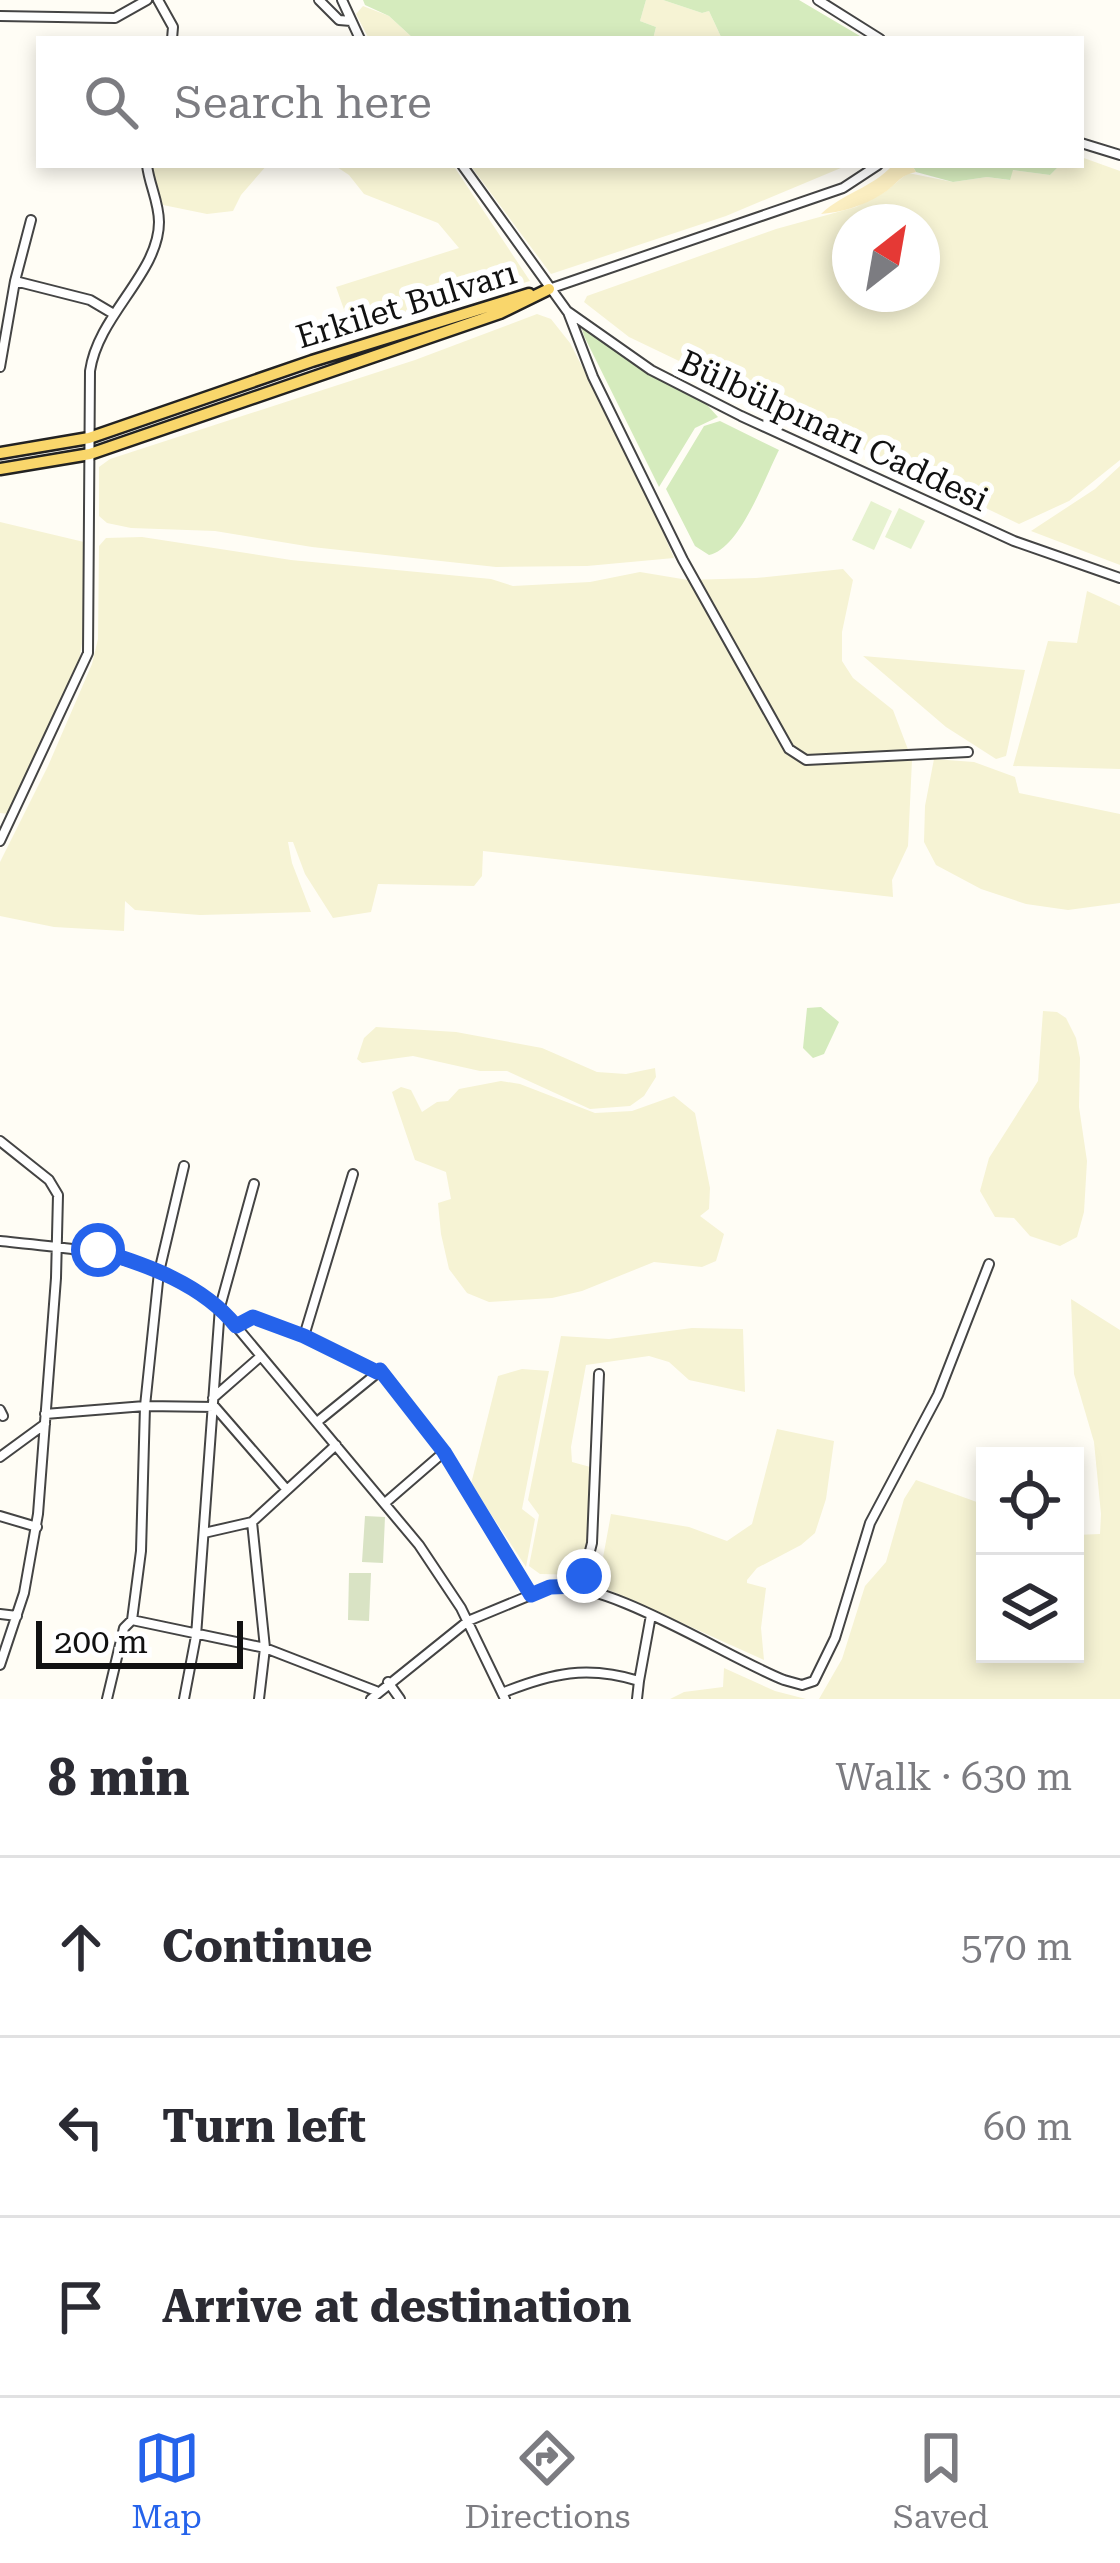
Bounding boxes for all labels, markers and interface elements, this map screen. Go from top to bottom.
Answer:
search box [36,36,1084,168]
icon: search [78,69,144,135]
text: Search here [174,76,432,129]
north arrow [832,204,940,312]
street label: Erkilet Bulvarı [291,252,521,356]
street label: Bülbülpınarı Caddesi [673,342,994,519]
route start [71,1223,125,1277]
map controls [976,1447,1084,1663]
button: locate [976,1447,1084,1555]
route end [557,1549,611,1603]
button: layers [976,1555,1084,1663]
scale bar [36,1615,243,1668]
text: 200 m [54,1622,148,1661]
text: 8 min [48,1748,190,1807]
text: Walk · 630 m [836,1754,1072,1800]
icon: ahead [48,1914,114,1980]
text: Continue [162,1920,373,1973]
text: 570 m [961,1924,1072,1970]
icon: left [48,2094,114,2160]
text: Turn left [162,2100,366,2153]
text: 60 m [983,2104,1072,2150]
icon: arrive [48,2274,114,2340]
text: Arrive at destination [162,2280,631,2333]
tab: Map [131,2425,202,2536]
tab: Directions [464,2425,630,2536]
tab: Saved [893,2425,989,2536]

